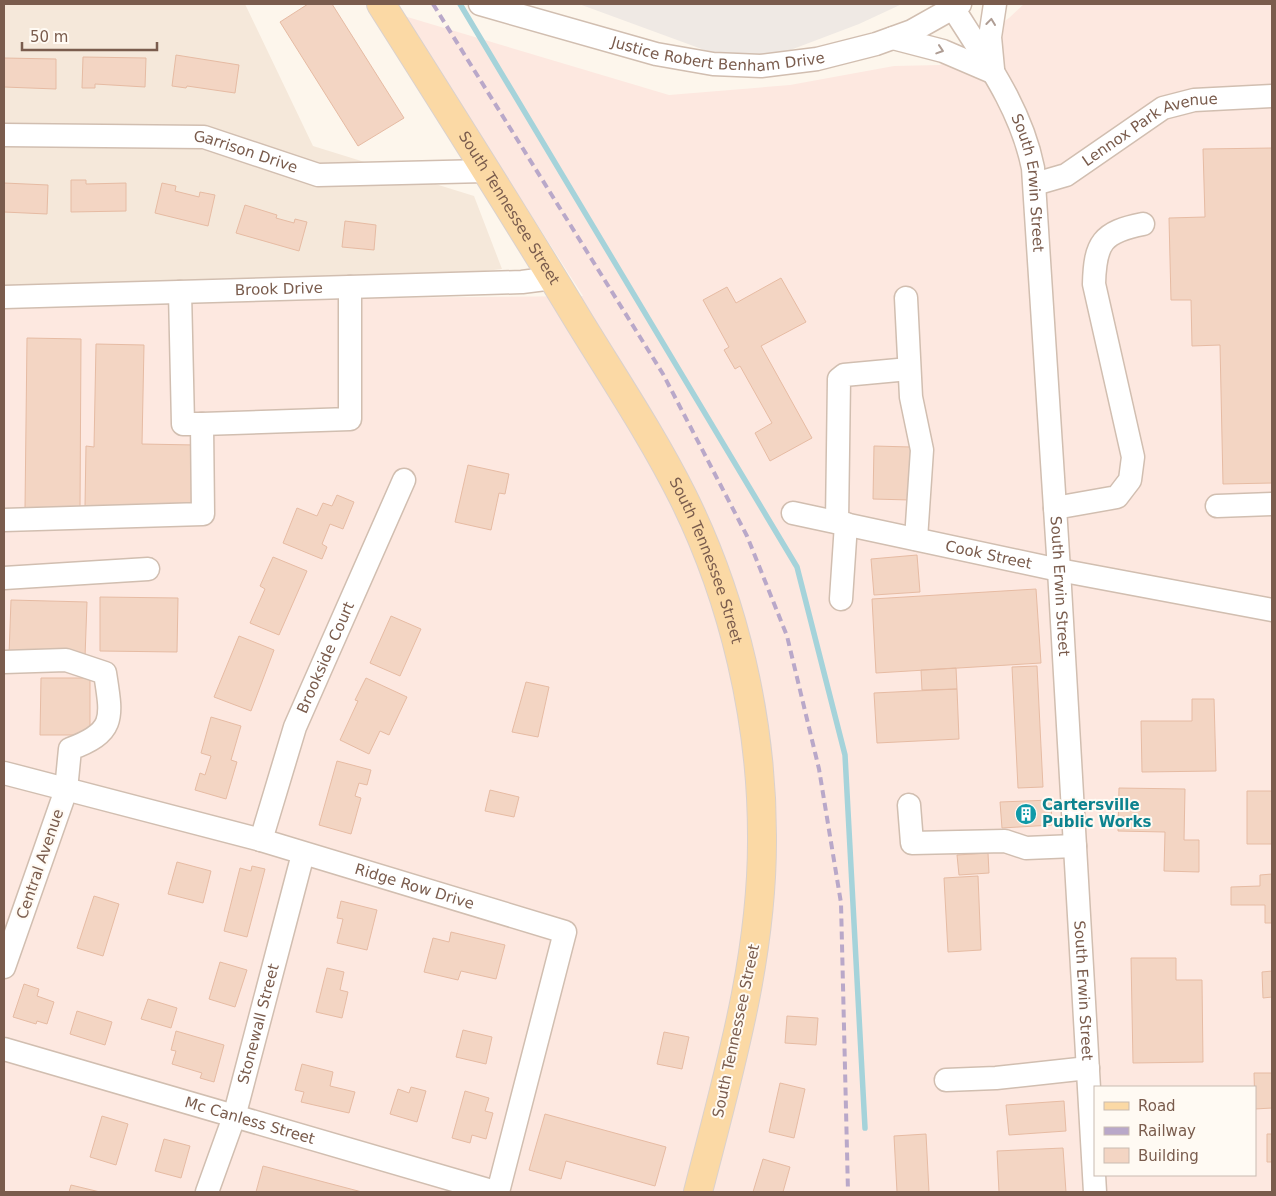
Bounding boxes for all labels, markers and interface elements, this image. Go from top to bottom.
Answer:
one-way arrow [985,18,996,26]
scale bar [22,20,158,52]
text: 50 m [30,28,68,46]
street label: Justice Robert Benham Drive [608,33,827,75]
one-way arrow [935,45,944,55]
street label: Lennox Park Avenue [1079,90,1218,170]
street label: South Erwin Street [1007,111,1047,253]
street label: Garrison Drive [194,128,300,177]
street label: South Tennessee Street [455,128,564,288]
street label: Brook Drive [235,279,323,299]
street label: South Tennessee Street [666,474,746,646]
street label: South Erwin Street [1047,515,1073,657]
street label: Cook Street [944,537,1034,573]
street label: Brookside Court [293,599,358,716]
place label: Cartersville Public Works [1042,796,1151,831]
building icon: Cartersville Public Works [1014,802,1038,826]
street label: Central Avenue [13,807,67,921]
street label: Ridge Row Drive [353,860,476,913]
street label: South Erwin Street [1070,920,1096,1061]
street label: South Tennessee Street [709,943,763,1119]
street label: Stonewall Street [234,962,283,1086]
legend [1094,1086,1256,1176]
street label: Mc Canless Street [183,1093,317,1148]
text: Road [1138,1097,1176,1115]
text: Railway [1138,1122,1196,1140]
text: Building [1138,1147,1199,1165]

